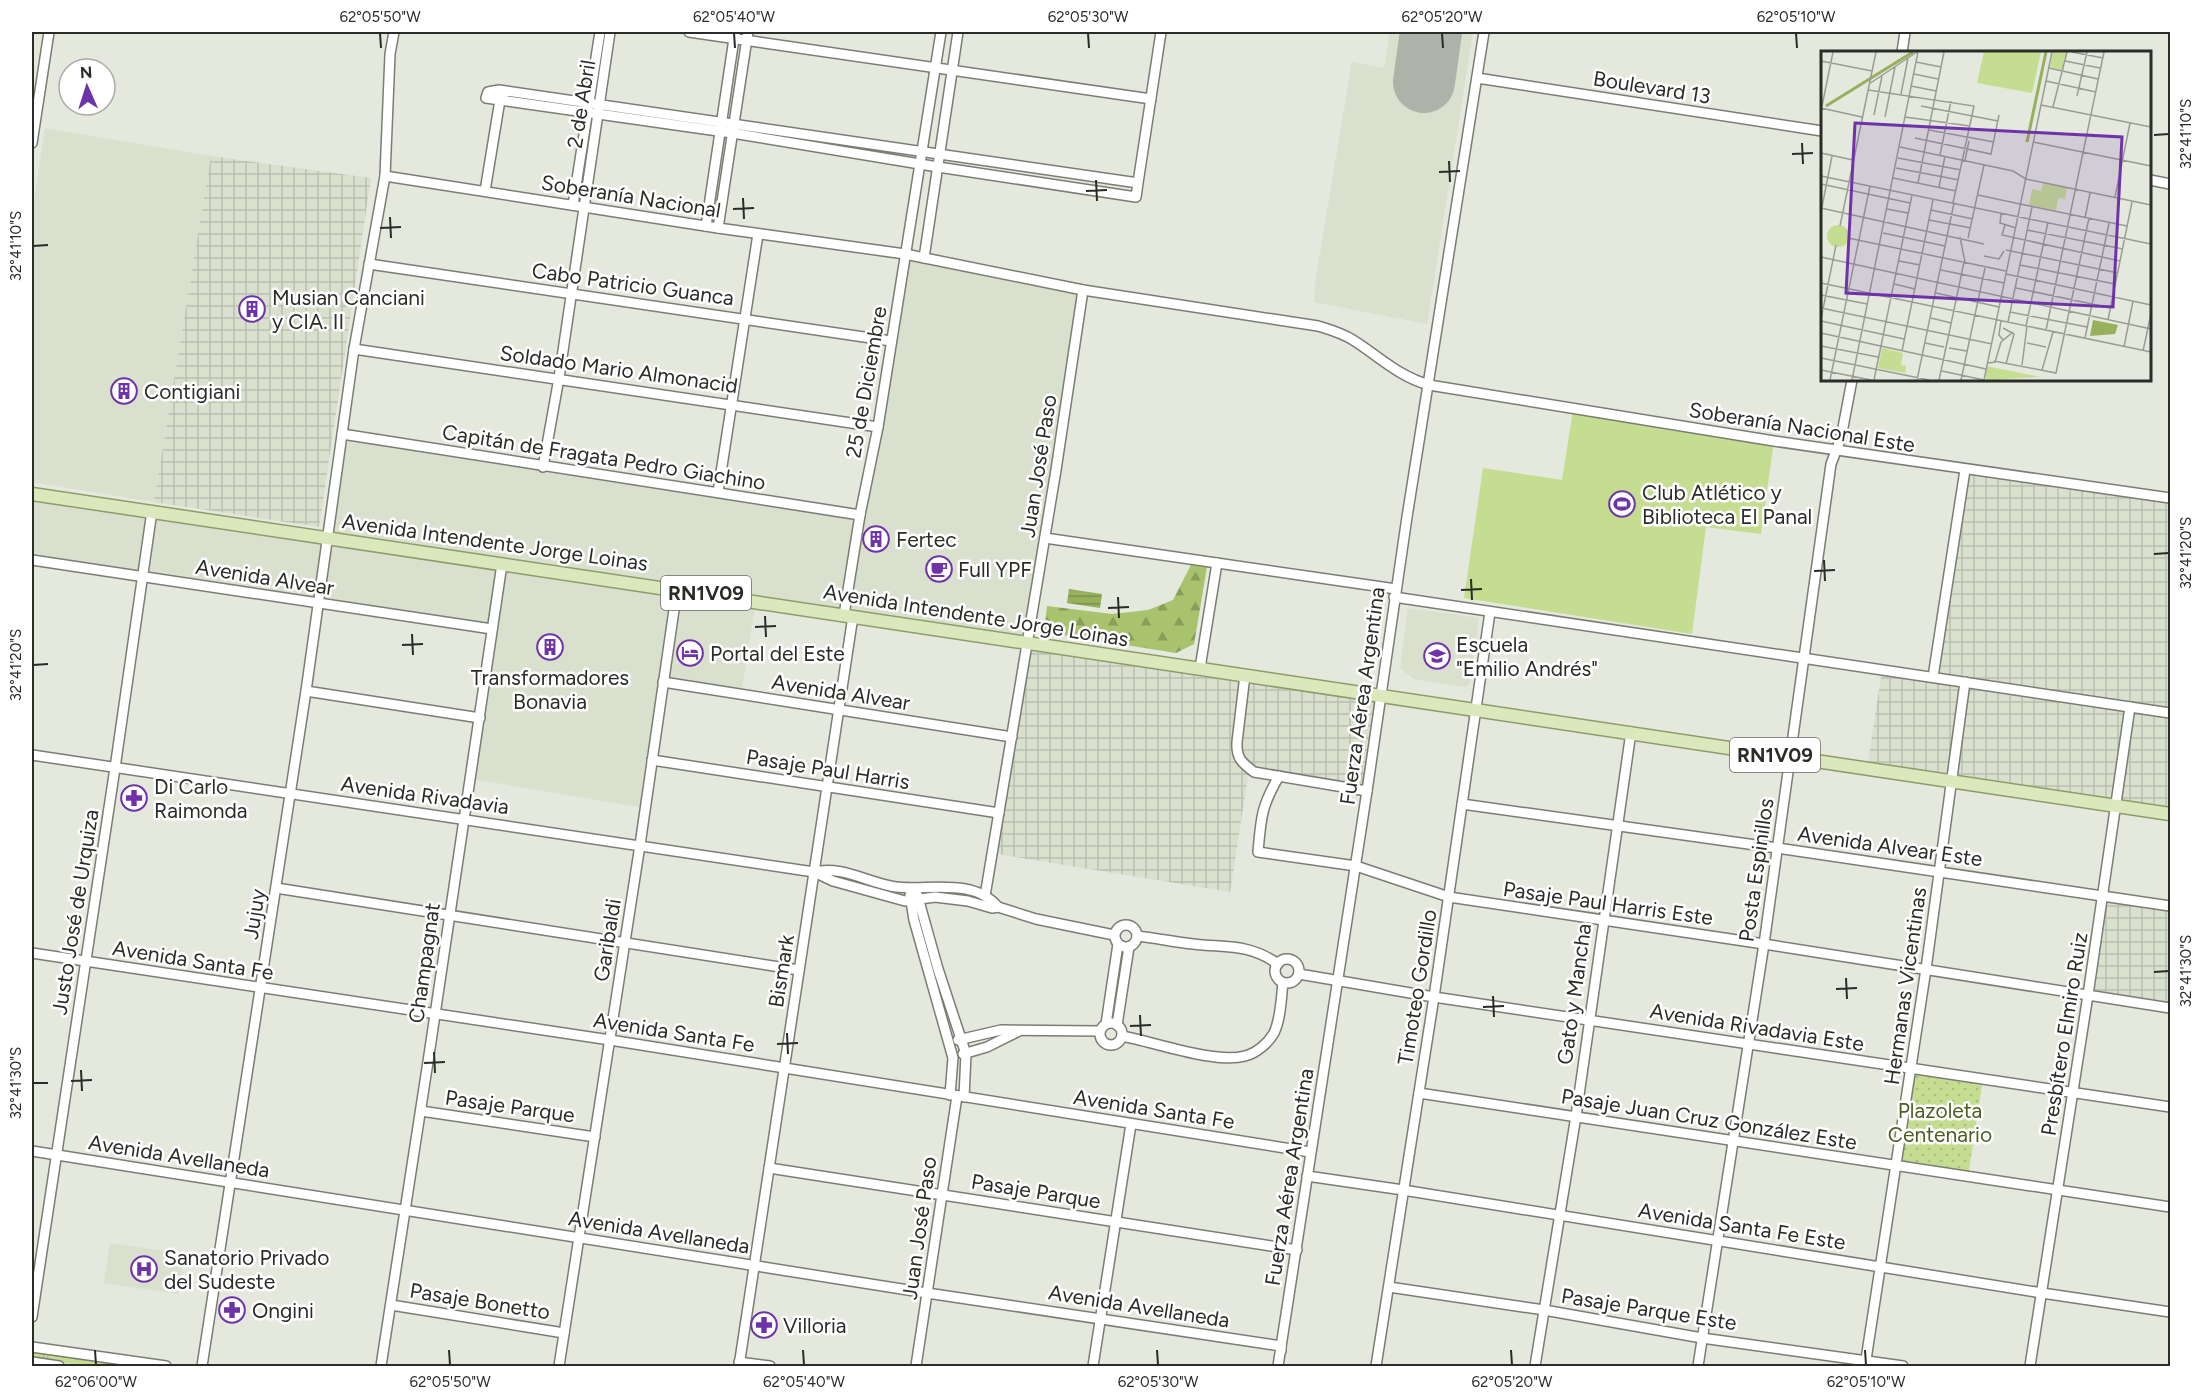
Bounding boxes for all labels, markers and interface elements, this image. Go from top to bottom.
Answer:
text: 62°05'50"W [339,8,421,26]
text: 62°05'40"W [693,8,775,26]
text: 62°05'30"W [1048,8,1129,26]
text: 62°05'20"W [1402,8,1483,26]
text: 62°05'10"W [1757,8,1836,26]
inset map [1821,51,2151,381]
north arrow [57,57,117,117]
street label: 2 de Abril [562,58,600,150]
text: N [80,63,93,82]
street label: Boulevard 13 [1591,65,1713,109]
text: 32°41'10"S [2177,99,2195,169]
street label: Soberanía Nacional [539,169,723,223]
text: 32°41'10"S [7,211,25,281]
street label: Cabo Patricio Guanca [530,257,736,311]
place label: Musian Canciani y CIA. II [272,285,425,334]
building icon: Musian Canciani y CIA. II [237,294,267,324]
street label: 25 de Diciembre [840,304,892,460]
street label: Soldado Mario Almonacid [498,340,740,398]
building icon: Contigiani [109,376,139,406]
place label: Contigiani [144,379,240,404]
street label: Juan José Paso [1014,393,1062,539]
street label: Soberanía Nacional Este [1687,397,1917,457]
street label: Capitán de Fragata Pedro Giachino [441,419,767,495]
place label: Club Atlético y Biblioteca El Panal [1642,480,1812,529]
sports icon: Club Atlético y Biblioteca El Panal [1607,489,1637,519]
street label: Avenida Intendente Jorge Loinas [340,508,650,576]
text: 32°41'20"S [2177,517,2195,589]
building icon: Fertec [861,524,891,554]
place label: Fertec [896,527,957,552]
street label: Avenida Alvear [194,554,336,600]
cafe icon: Full YPF [924,554,954,584]
place label: Full YPF [958,557,1032,582]
road number: RN1V09 [661,576,751,610]
street label: Avenida Intendente Jorge Loinas [822,579,1130,651]
street label: Fuerza Aérea Argentina [1334,585,1390,807]
text: 32°41'20"S [7,629,25,701]
building icon: Transformadores Bonavia [535,632,565,662]
place label: Escuela "Emilio Andrés" [1456,632,1598,681]
hotel icon: Portal del Este [675,638,705,668]
place label: Portal del Este [710,641,845,666]
school or university icon: Escuela "Emilio Andrés" [1422,641,1452,671]
place label: Transformadores Bonavia [471,665,629,714]
street label: Avenida Alvear [770,669,912,715]
road number: RN1V09 [1730,738,1820,772]
street label: Pasaje Paul Harris [745,744,911,794]
street label: Avenida Rivadavia [339,771,511,819]
place label: Di Carlo Raimonda [154,774,248,823]
pharmacy icon: Di Carlo Raimonda [119,783,149,813]
street label: Posta Espinillos [1734,796,1778,944]
street label: Justo José de Urquiza [46,807,104,1017]
street label: Avenida Alvear Este [1796,821,1984,871]
street label: Pasaje Paul Harris Este [1501,876,1715,930]
street label: Hermanas Vicentinas [1879,886,1931,1086]
street label: Jujuy [238,887,270,941]
street label: Garibaldi [588,897,626,983]
street label: Champagnat [403,901,445,1025]
street label: Timoteo Gordillo [1392,907,1442,1067]
street label: Gato y Mancha [1552,922,1596,1066]
street label: Presbítero Elmiro Ruiz [2036,930,2092,1138]
street label: Bismark [763,932,799,1009]
street label: Avenida Santa Fe [111,935,275,985]
text: 32°41'30"S [2177,935,2195,1007]
street label: Avenida Rivadavia Este [1648,998,1866,1056]
street label: Avenida Santa Fe [592,1007,756,1057]
text: 32°41'30"S [7,1047,25,1119]
street label: Fuerza Aérea Argentina [1259,1067,1319,1287]
street label: Pasaje Juan Cruz González Este [1559,1083,1859,1155]
street label: Avenida Santa Fe [1072,1084,1236,1134]
street label: Pasaje Parque [444,1085,576,1127]
park label: Plazoleta Centenario [1888,1098,1992,1147]
street label: Avenida Avellaneda [87,1129,271,1183]
street label: Juan José Paso [897,1155,941,1301]
street label: Pasaje Parque [970,1168,1102,1214]
street label: Avenida Santa Fe Este [1637,1197,1847,1255]
street label: Avenida Avellaneda [567,1205,751,1259]
place label: Sanatorio Privado del Sudeste [164,1245,329,1294]
hospital icon: Sanatorio Privado del Sudeste [129,1254,159,1284]
street label: Pasaje Bonetto [408,1278,552,1324]
street label: Avenida Avellaneda [1047,1279,1231,1333]
street label: Pasaje Parque Este [1559,1283,1739,1335]
pharmacy icon: Ongini [217,1295,247,1325]
place label: Ongini [252,1298,314,1323]
pharmacy icon: Villoria [749,1310,779,1340]
place label: Villoria [783,1313,847,1338]
text: 62°06'00"W [55,1373,138,1391]
text: 62°05'50"W [409,1373,491,1391]
text: 62°05'40"W [763,1373,845,1391]
text: 62°05'30"W [1118,1373,1199,1391]
text: 62°05'20"W [1472,1373,1553,1391]
text: 62°05'10"W [1827,1373,1906,1391]

